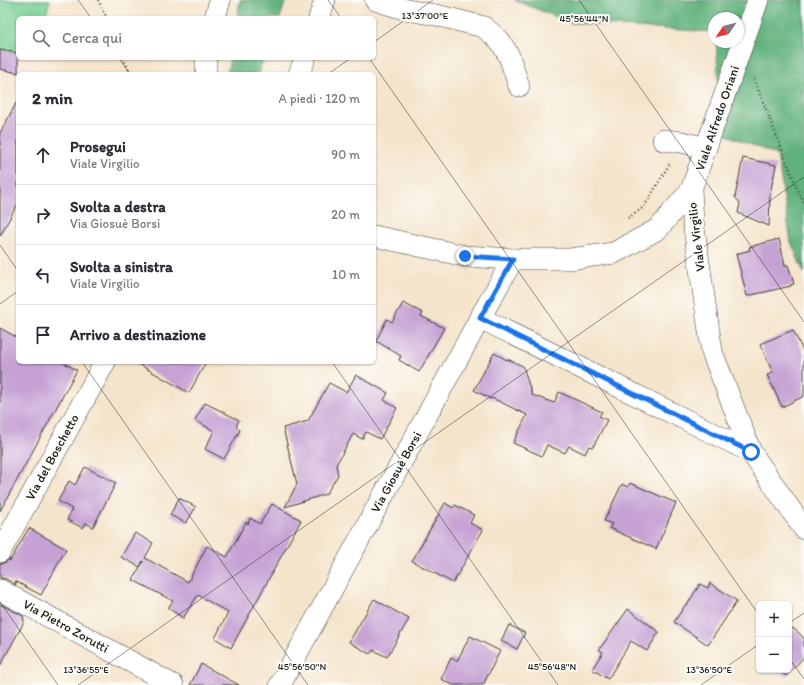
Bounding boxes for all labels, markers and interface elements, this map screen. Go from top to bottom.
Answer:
text: 13°37'00"E [402,9,449,22]
text: 45°56'44"N [559,12,609,25]
north arrow [708,12,744,48]
search box [16,16,376,60]
icon: search [30,27,52,49]
text: Cerca qui [62,29,122,47]
street label: Viale Alfredo Oriani [692,63,742,173]
text: 2 min [32,88,72,108]
text: A piedi · 120 m [278,91,360,106]
text: Prosegui [70,138,126,156]
icon: ahead [32,144,54,166]
text: 90 m [331,147,360,162]
text: Viale Virgilio [70,156,140,171]
text: Svolta a destra [70,198,166,216]
street label: Viale Virgilio [684,201,708,273]
icon: right [32,204,54,226]
text: 20 m [331,207,360,222]
text: Via Giosuè Borsi [70,216,160,231]
route end [456,247,474,265]
text: Svolta a sinistra [70,258,173,276]
icon: left [32,264,54,286]
text: 10 m [332,267,360,282]
text: Viale Virgilio [70,276,140,291]
icon: arrive [32,324,54,346]
text: Arrivo a destinazione [70,326,206,344]
street label: Via del Boschetto [22,411,82,503]
street label: Via Giosuè Borsi [368,429,424,515]
route start [742,443,760,461]
street label: Via Pietro Zorutti [21,596,111,656]
map controls [756,601,792,673]
button: + [756,601,792,637]
button: − [756,637,792,673]
text: 45°56'50"N [278,660,326,673]
text: 45°56'48"N [528,660,577,673]
text: 13°36'55"E [63,663,109,676]
text: 13°36'50"E [686,663,733,676]

